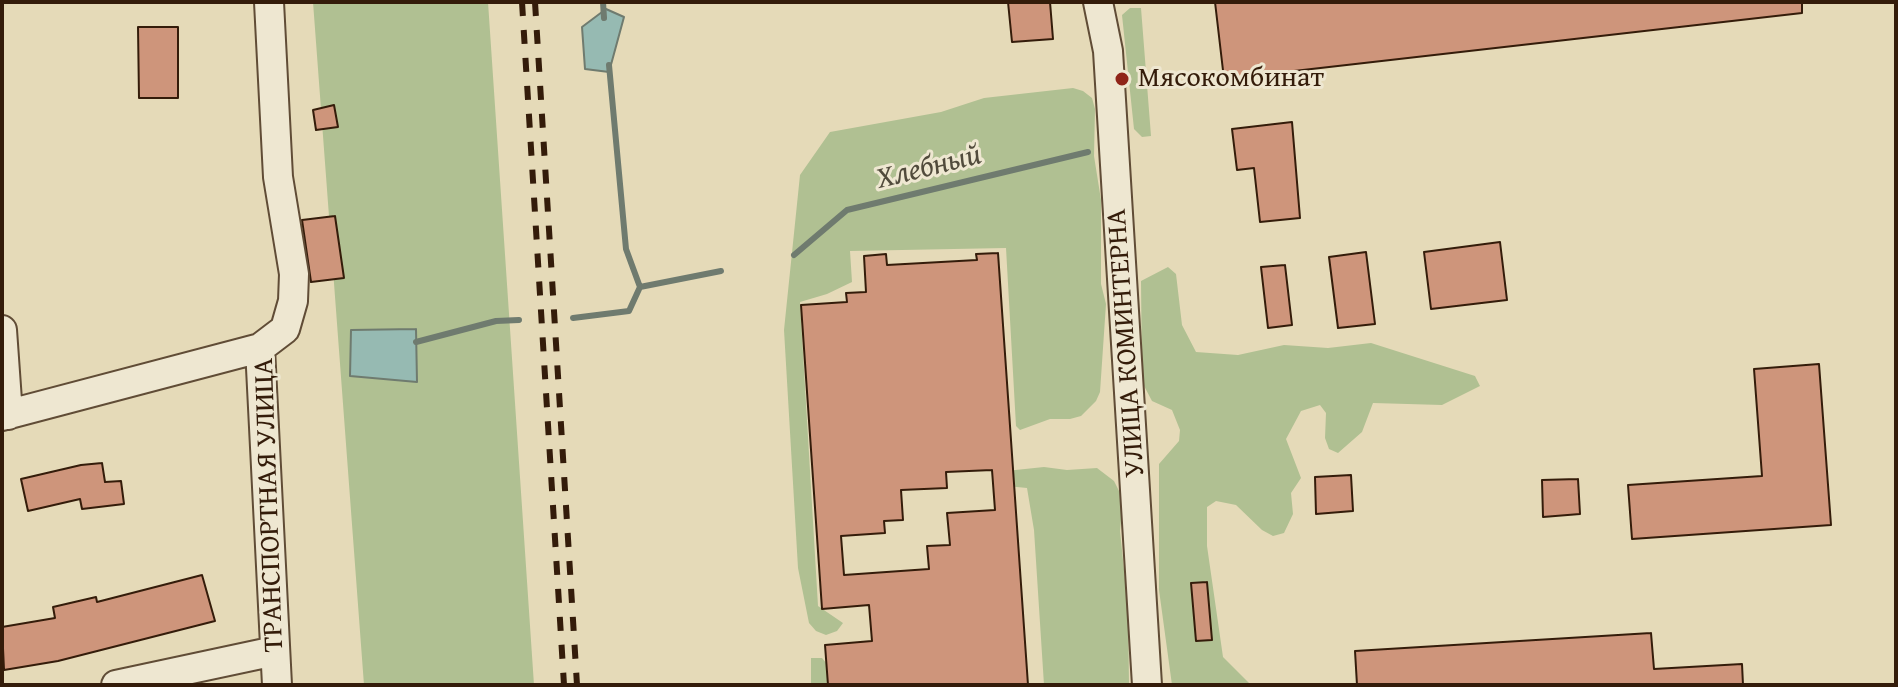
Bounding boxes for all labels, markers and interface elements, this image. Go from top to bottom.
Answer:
place label: Мясокомбинат [1138,62,1324,96]
marker: Мясокомбинат [1113,70,1131,88]
water label: Хлебный [873,138,985,198]
street label: УЛИЦА КОМИНТЕРНА [1101,208,1153,478]
street label: ТРАНСПОРТНАЯ УЛИЦА [248,357,292,653]

